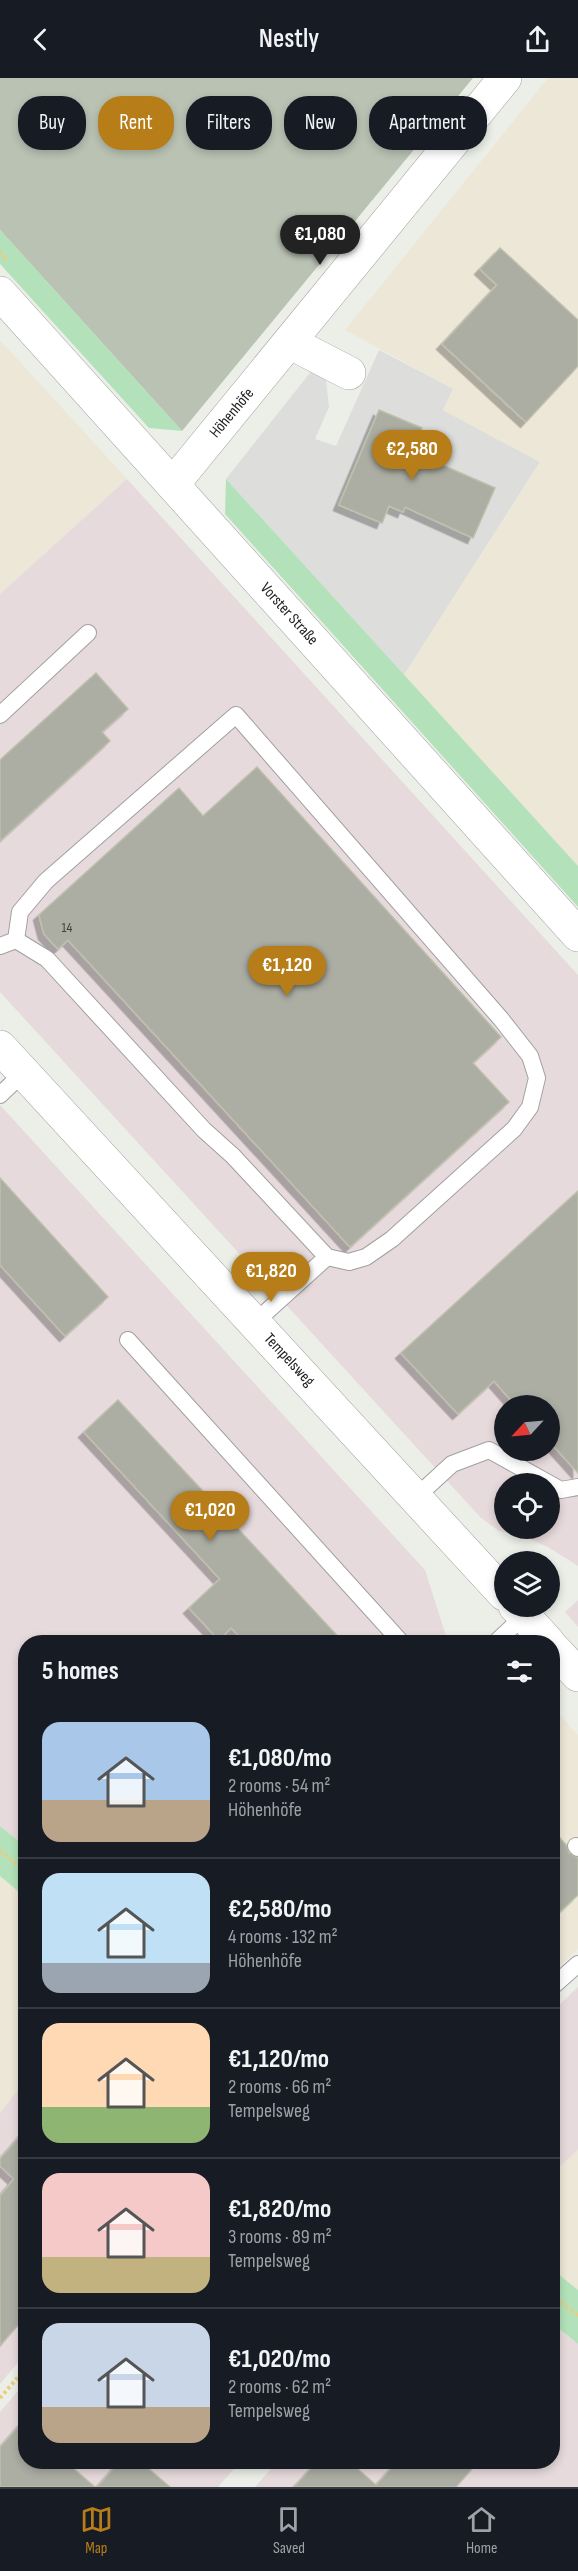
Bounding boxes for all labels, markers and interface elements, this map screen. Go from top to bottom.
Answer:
icon: back [24,23,57,56]
text: Nestly [259,23,319,55]
icon: share [521,23,554,56]
chip: Buy [18,96,86,150]
chip: Rent [98,96,174,150]
chip: Filters [186,96,272,150]
chip: New [284,96,357,150]
chip: Apartment [369,96,487,150]
pin: €1,080 [271,215,369,266]
text: €1,080 [294,222,346,246]
street label: Höhenhöfe [206,384,258,442]
pin: €2,580 [363,430,461,481]
text: €2,580 [386,437,438,461]
street label: Vorster Straße [256,579,322,649]
house number: 14 [62,919,73,936]
pin: €1,120 [238,946,336,997]
text: €1,120 [262,953,312,977]
pin: €1,820 [222,1252,320,1303]
text: €1,820 [245,1259,297,1283]
street label: Tempelsweg [260,1330,318,1390]
north arrow [494,1395,560,1461]
map controls [494,1395,560,1617]
button: locate [494,1473,560,1539]
pin: €1,020 [161,1491,259,1542]
text: €1,020 [184,1498,236,1522]
button: layers [494,1551,560,1617]
icon: filters [503,1655,536,1688]
text: 5 homes [42,1656,119,1687]
text: €1,080/mo [228,1743,332,1774]
icon: home [90,1746,162,1818]
text: 2 rooms · 54 m² [228,1774,330,1798]
text: Höhenhöfe [228,1798,302,1822]
text: €2,580/mo [228,1894,332,1925]
icon: home [90,1897,162,1969]
text: 4 rooms · 132 m² [228,1925,338,1949]
text: Höhenhöfe [228,1949,302,1973]
text: €1,120/mo [228,2044,329,2075]
icon: home [90,2047,162,2119]
text: 2 rooms · 66 m² [228,2075,332,2099]
text: Tempelsweg [228,2099,310,2123]
text: €1,820/mo [228,2194,331,2225]
icon: home [90,2197,162,2269]
text: 3 rooms · 89 m² [228,2225,332,2249]
text: Tempelsweg [228,2249,310,2273]
text: €1,020/mo [228,2344,331,2375]
icon: home [90,2347,162,2419]
text: 2 rooms · 62 m² [228,2375,331,2399]
text: Tempelsweg [228,2399,310,2423]
tab: Map [80,2503,113,2558]
tab: Saved [272,2503,305,2558]
tab: Home [465,2503,498,2558]

